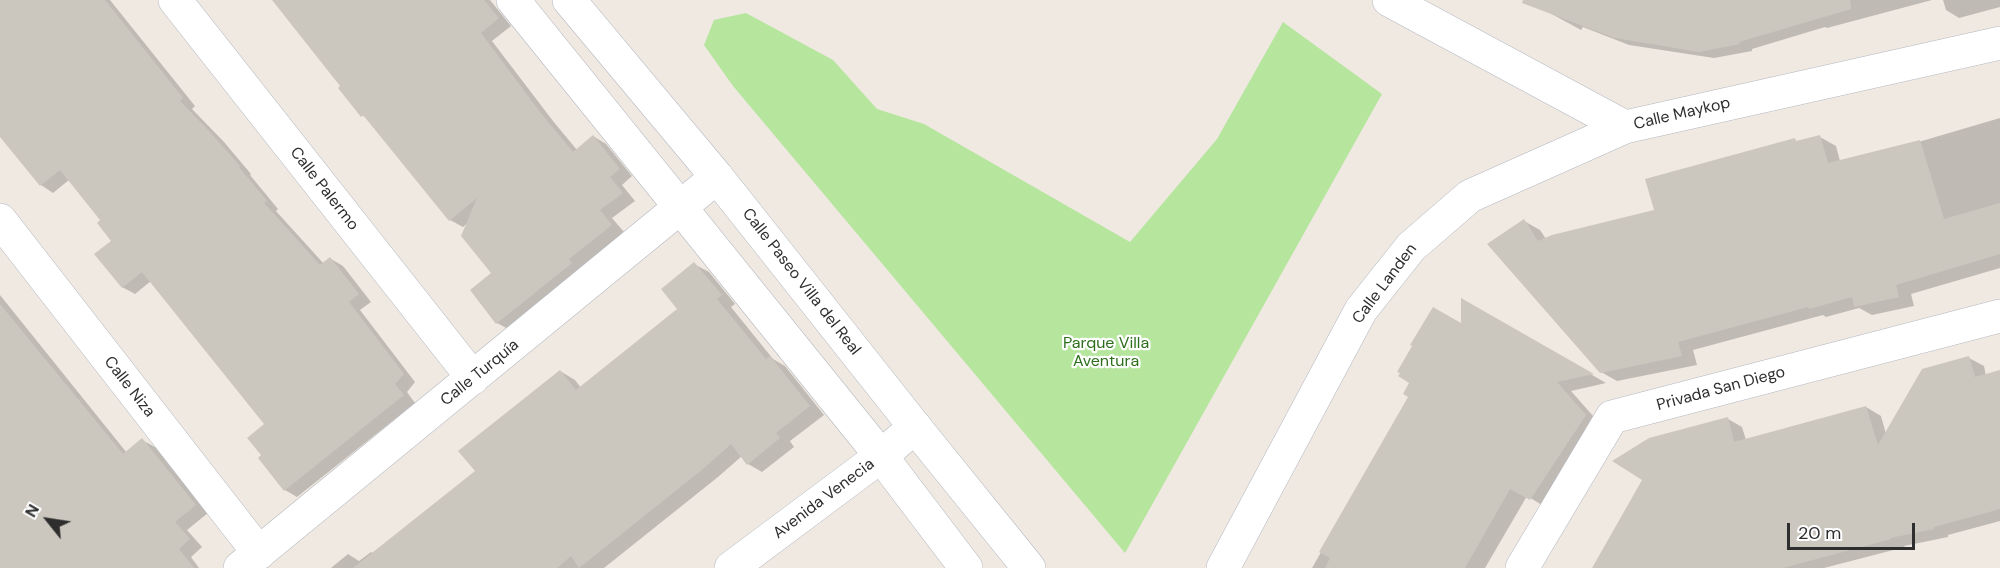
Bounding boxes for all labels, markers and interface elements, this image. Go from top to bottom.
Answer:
street label: Calle Maykop [1632,94,1732,134]
street label: Calle Palermo [285,143,363,235]
street label: Calle Paseo Villa del Real [738,205,864,359]
street label: Calle Landen [1349,240,1421,328]
park label: Parque Villa Aventura [1063,334,1149,372]
street label: Calle Turquía [437,336,523,410]
street label: Calle Niza [99,353,159,421]
street label: Privada San Diego [1655,363,1787,415]
street label: Avenida Venecia [770,455,878,543]
north arrow [18,490,78,550]
text: N [20,500,44,521]
scale bar [1790,511,1918,549]
text: 20 m [1798,521,1841,545]

